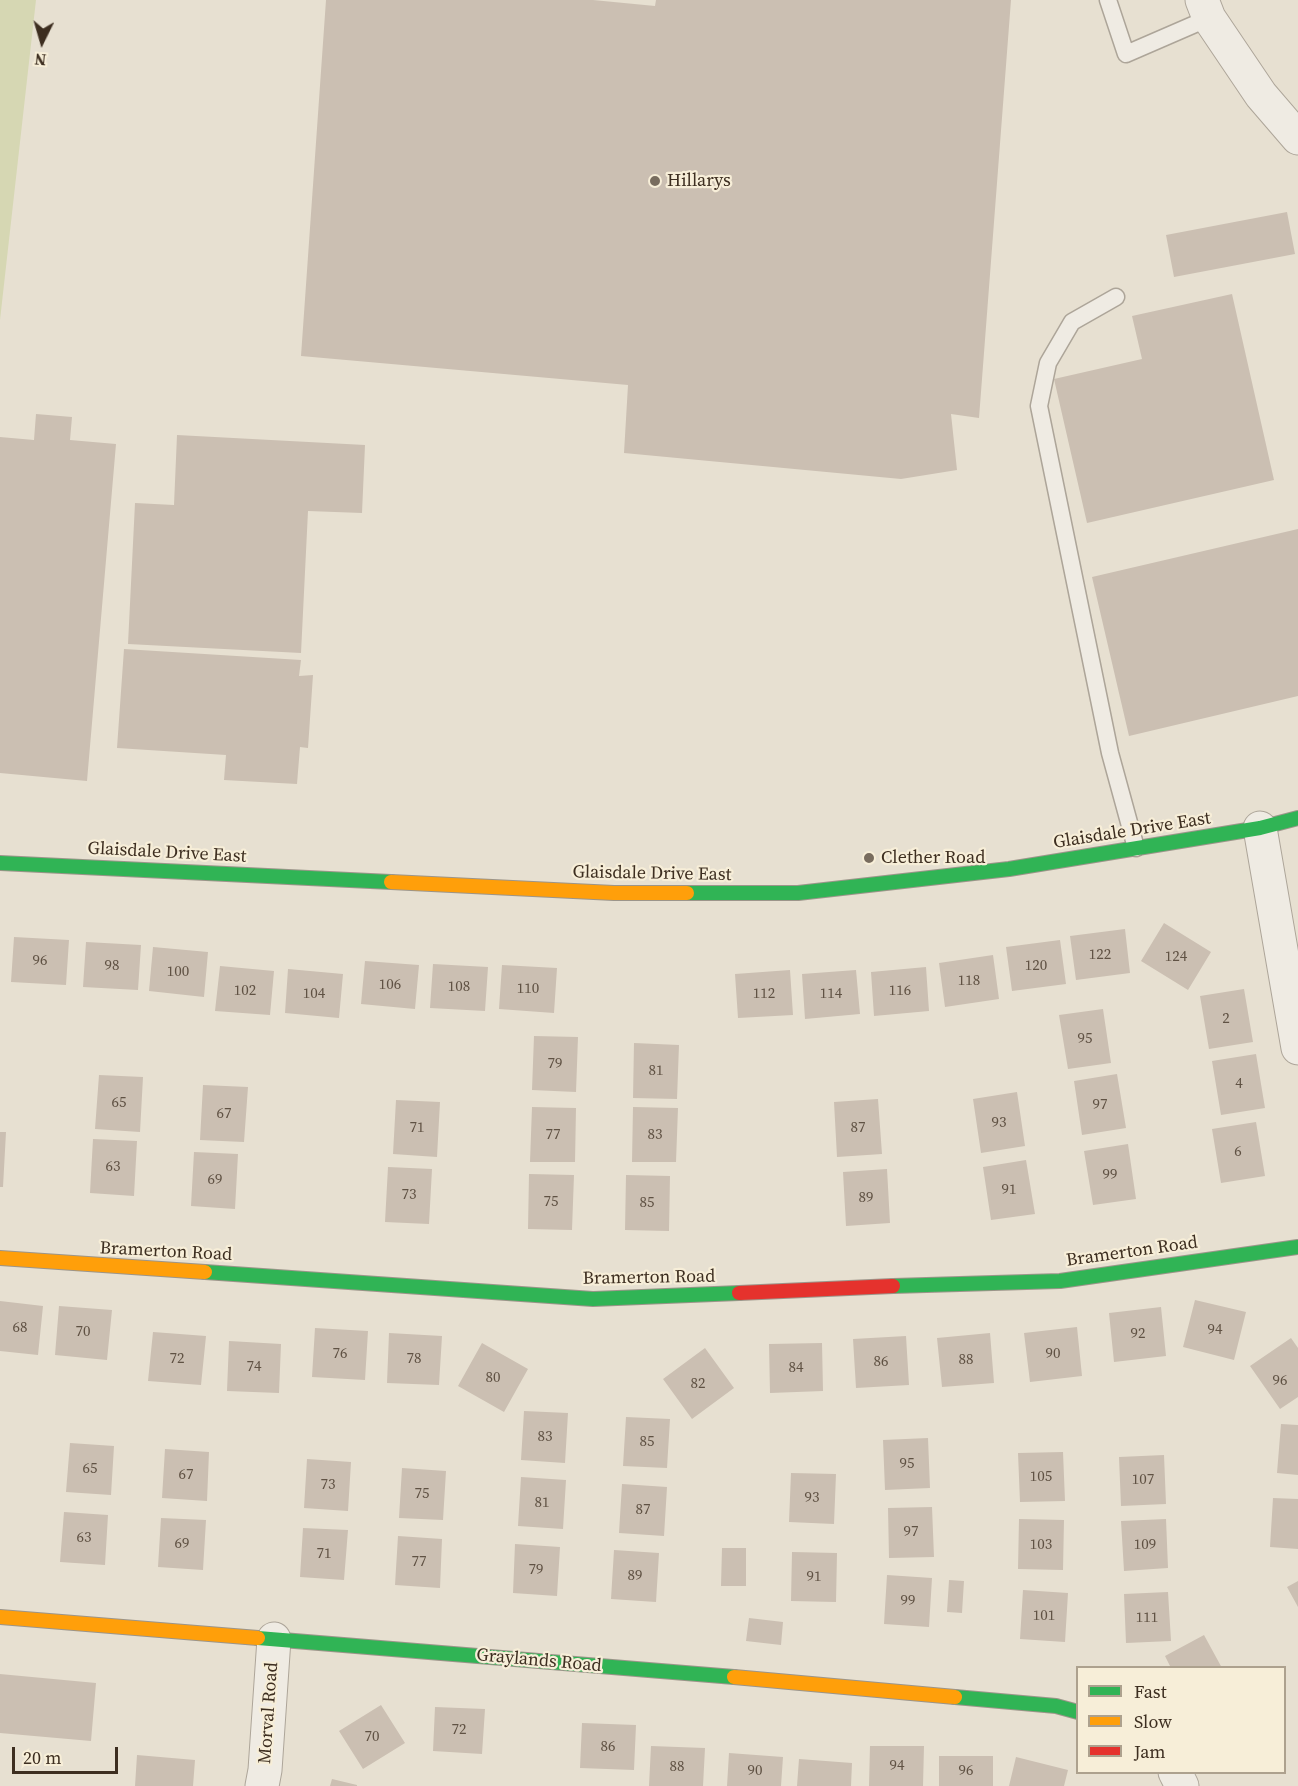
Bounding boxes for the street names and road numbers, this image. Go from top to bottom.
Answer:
street label: Glaisdale Drive East [1052,808,1212,854]
street label: Glaisdale Drive East [87,838,247,868]
street label: Glaisdale Drive East [572,862,732,886]
street label: Bramerton Road [1065,1232,1199,1272]
street label: Bramerton Road [99,1238,233,1266]
street label: Bramerton Road [582,1266,716,1290]
street label: Graylands Road [475,1645,603,1677]
street label: Morval Road [255,1661,283,1765]

